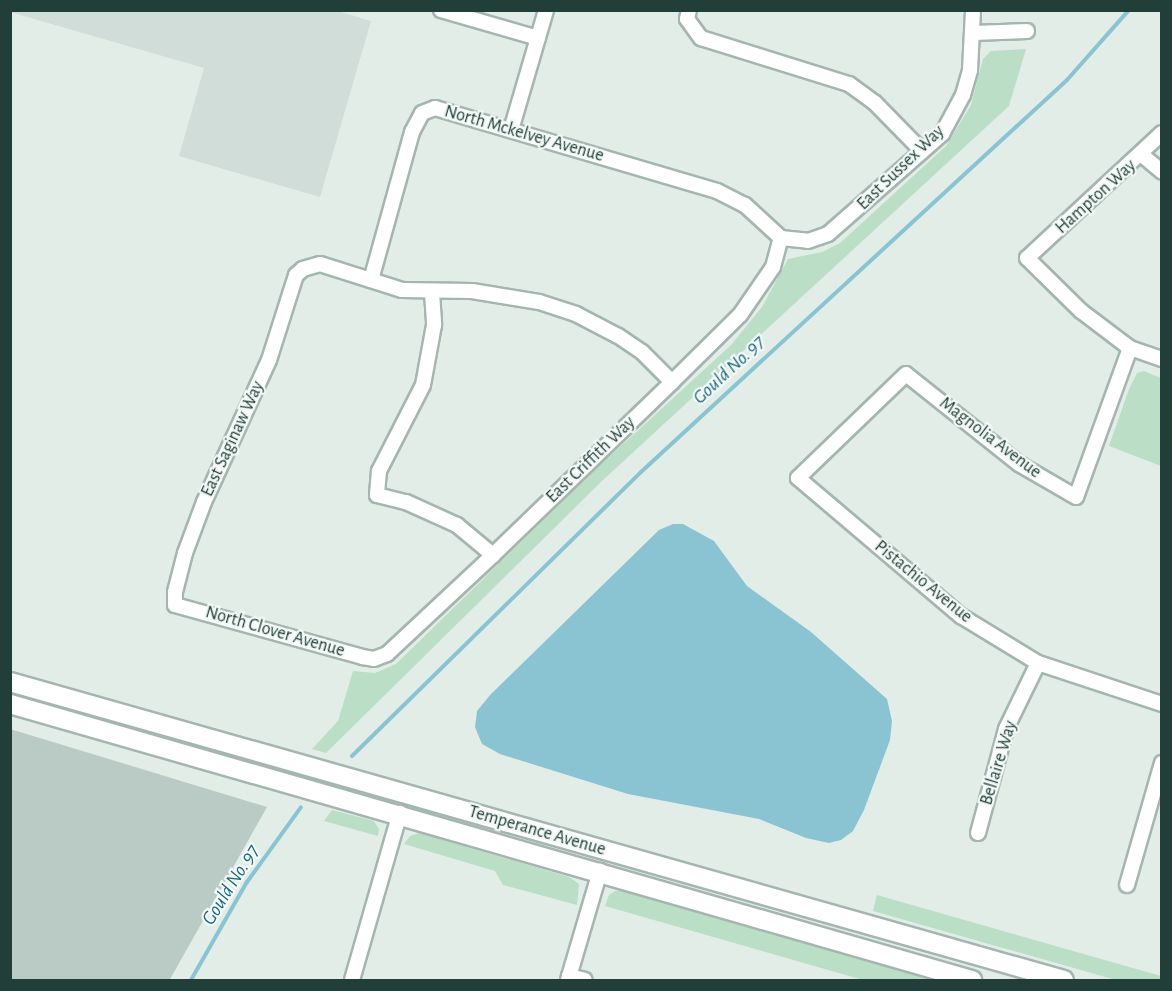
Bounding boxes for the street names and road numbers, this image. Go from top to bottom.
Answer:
street label: North Mckelvey Avenue [442,101,606,167]
street label: East Sussex Way [853,121,949,215]
street label: Hampton Way [1051,155,1141,239]
street label: East Saginaw Way [197,378,269,500]
street label: Magnolia Avenue [935,393,1045,483]
street label: East Criffith Way [542,412,640,508]
street label: Pistachio Avenue [870,536,976,628]
street label: North Clover Avenue [203,602,347,662]
street label: Bellaire Way [976,718,1022,808]
street label: Temperance Avenue [466,801,608,861]

